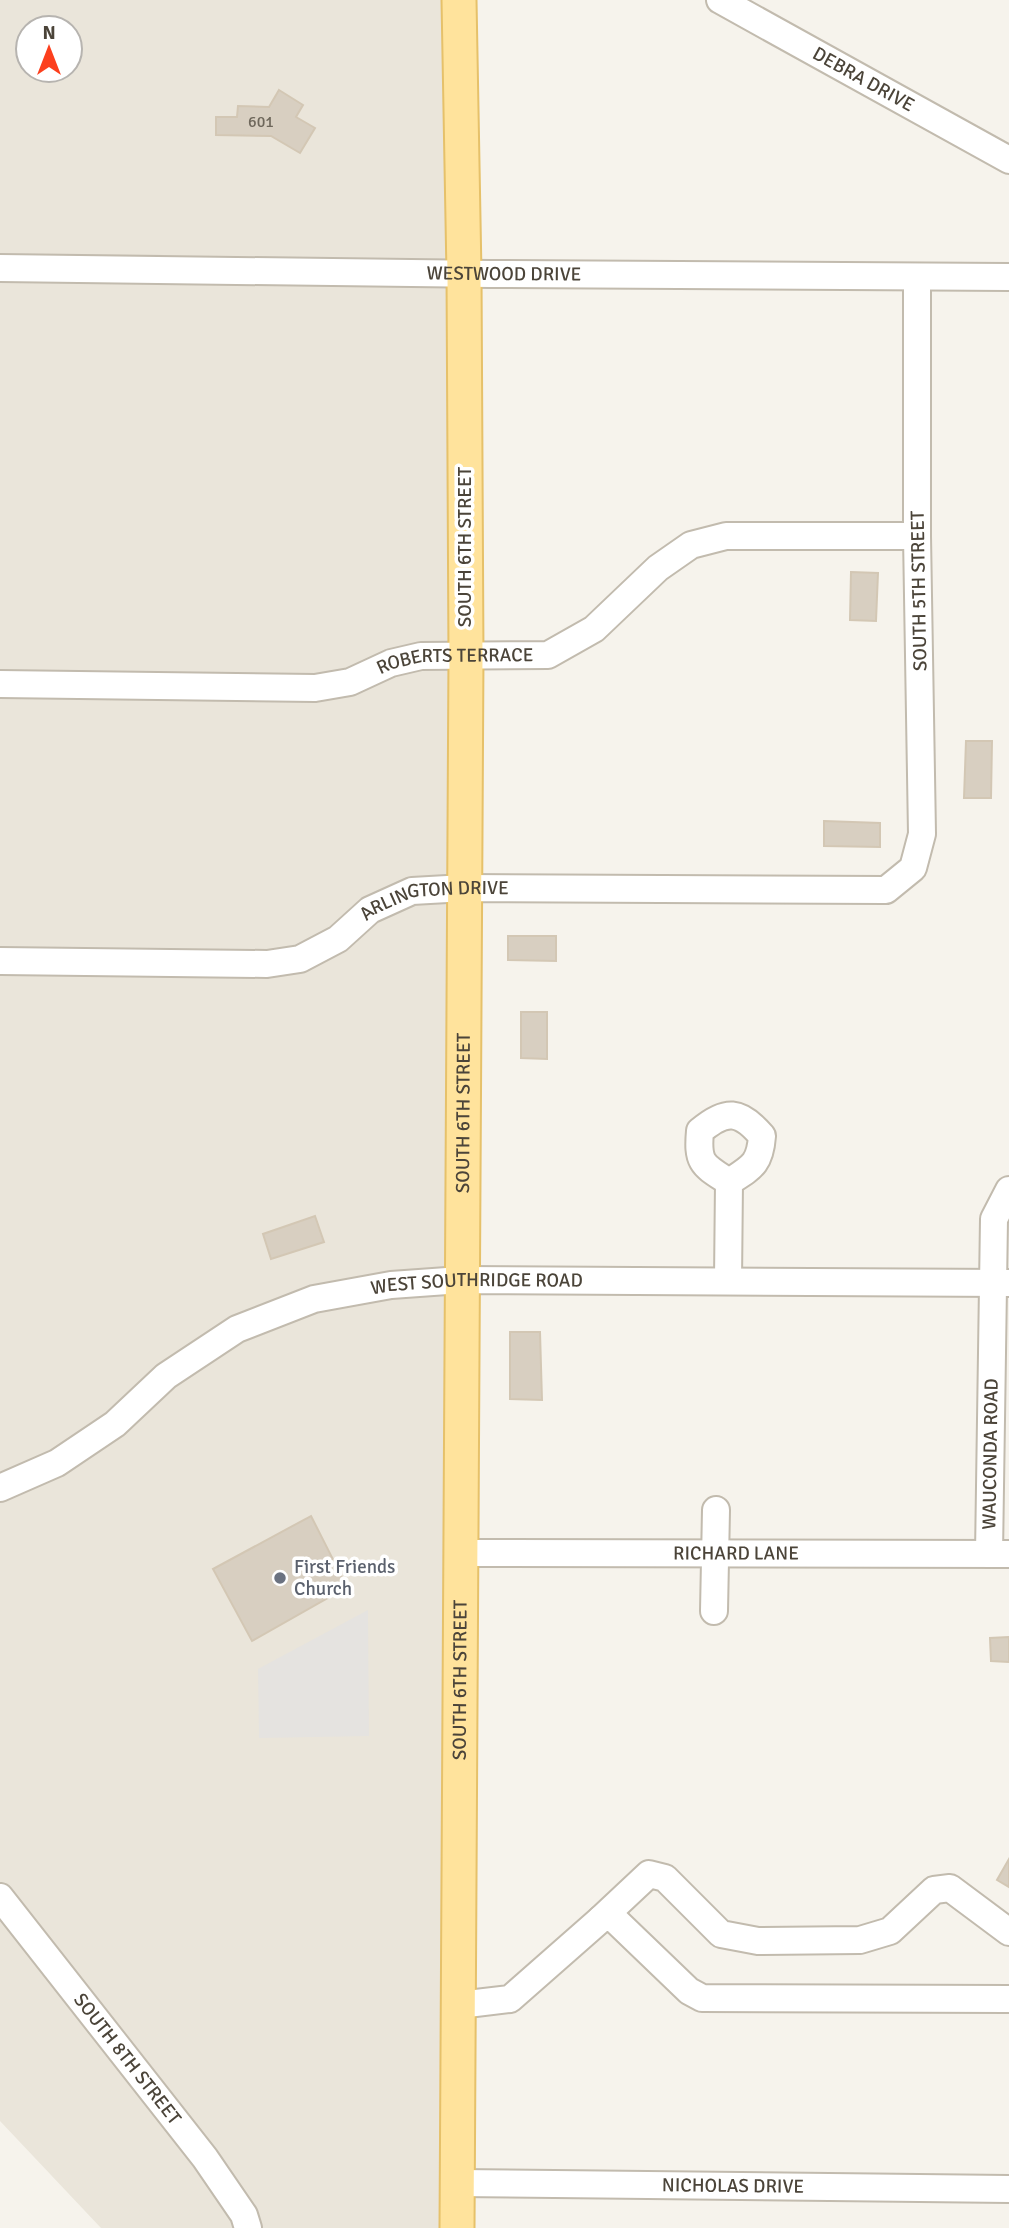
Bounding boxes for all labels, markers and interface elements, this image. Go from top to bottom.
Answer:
north arrow [14,14,84,84]
text: N [42,21,56,45]
street label: DEBRA DRIVE [808,42,919,117]
house number: 601 [248,112,274,132]
street label: WESTWOOD DRIVE [426,261,581,287]
street label: SOUTH 6TH STREET [453,466,477,627]
street label: SOUTH 5TH STREET [906,510,932,671]
street label: ROBERTS TERRACE [373,643,533,680]
street label: ARLINGTON DRIVE [355,876,509,926]
street label: SOUTH 6TH STREET [451,1032,476,1193]
street label: WEST SOUTHRIDGE ROAD [369,1268,583,1300]
street label: WAUCONDA ROAD [977,1378,1004,1530]
street label: RICHARD LANE [673,1541,799,1566]
place label: First Friends Church [294,1555,395,1601]
marker: First Friends Church [272,1570,288,1586]
street label: SOUTH 6TH STREET [448,1599,473,1760]
street label: SOUTH 8TH STREET [68,1988,187,2130]
street label: NICHOLAS DRIVE [662,2173,804,2199]

